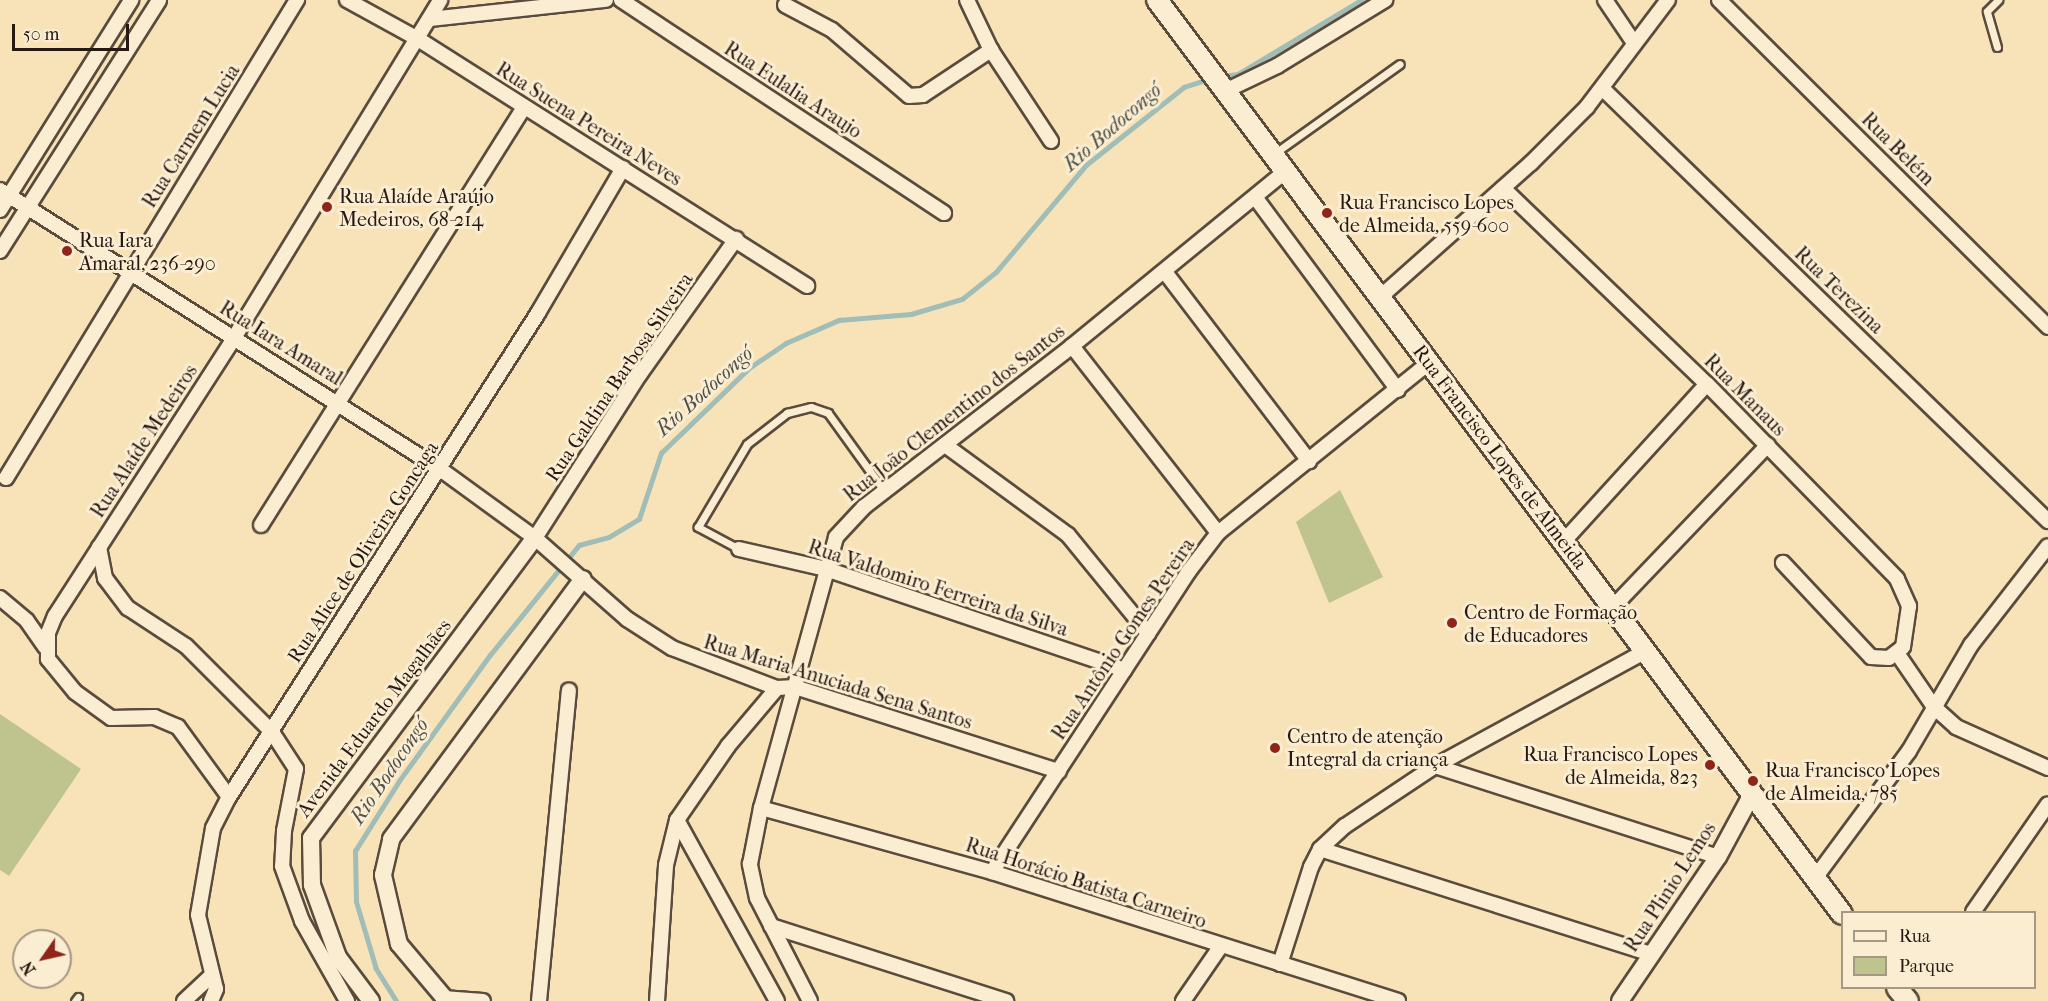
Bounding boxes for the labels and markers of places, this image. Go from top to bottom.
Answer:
place label: Rua Alaíde Araújo Medeiros, 68-214 [339,184,494,231]
place label: Rua Francisco Lopes de Almeida, 559-600 [1339,190,1514,237]
marker: Rua Alaíde Araújo Medeiros, 68-214 [320,200,334,214]
marker: Rua Francisco Lopes de Almeida, 559-600 [1320,206,1334,220]
place label: Rua Iara Amaral, 236-290 [79,228,216,275]
marker: Rua Iara Amaral, 236-290 [60,244,74,258]
place label: Centro de Formação de Educadores [1464,600,1637,647]
marker: Centro de Formação de Educadores [1445,616,1459,630]
place label: Centro de atenção Integral da criança [1287,724,1448,771]
marker: Centro de atenção Integral da criança [1268,741,1282,755]
place label: Rua Francisco Lopes de Almeida, 823 [1523,742,1698,789]
marker: Rua Francisco Lopes de Almeida, 823 [1703,758,1717,772]
place label: Rua Francisco Lopes de Almeida, 785 [1765,758,1940,805]
marker: Rua Francisco Lopes de Almeida, 785 [1746,774,1760,788]

